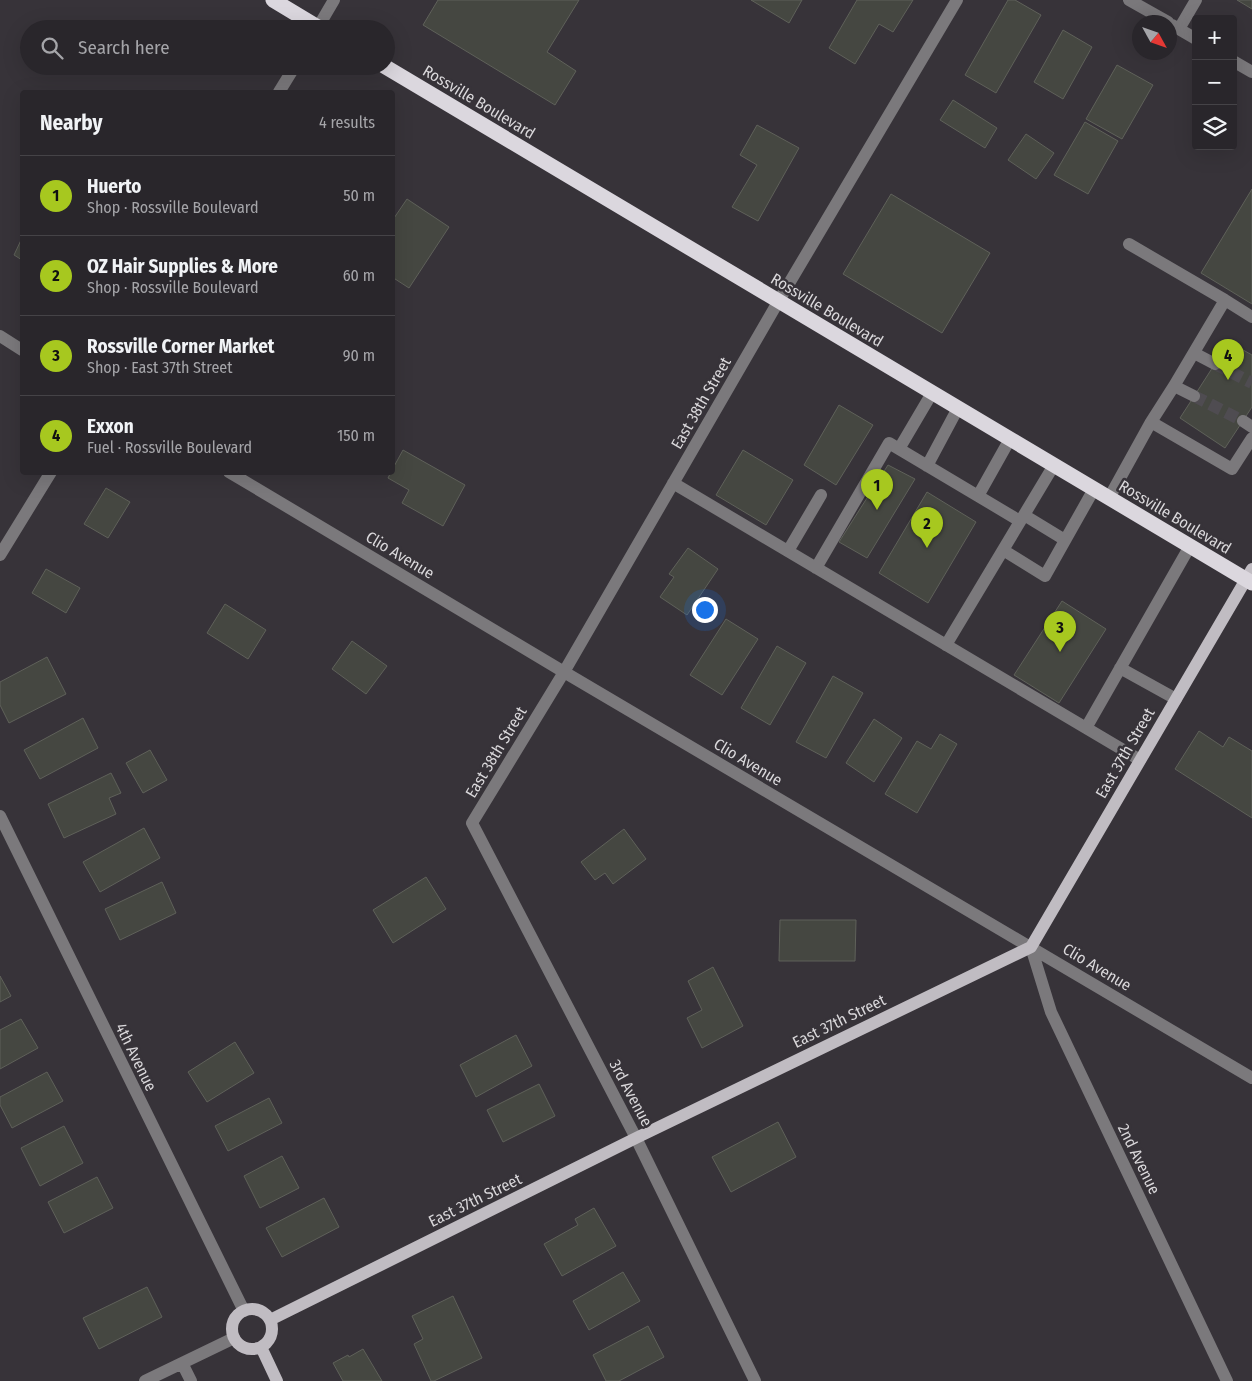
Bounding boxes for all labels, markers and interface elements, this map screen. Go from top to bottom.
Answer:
north arrow [1132,15,1177,60]
map controls [1192,15,1237,150]
button: + [1192,15,1237,60]
search box [20,20,395,75]
icon: search [38,34,66,62]
text: Search here [78,36,170,59]
button: − [1192,60,1237,105]
street label: Rossville Boulevard [420,61,538,143]
button: layers [1192,105,1237,150]
text: Nearby [40,110,102,136]
text: 4 results [319,113,375,132]
text: Huerto [87,175,141,198]
text: 1 [53,186,59,205]
text: 50 m [343,186,375,205]
text: Shop · Rossville Boulevard [87,198,259,217]
text: OZ Hair Supplies & More [87,255,278,278]
text: 2 [52,266,60,285]
text: 60 m [343,266,375,285]
street label: Rossville Boulevard [768,269,886,351]
text: Shop · Rossville Boulevard [87,278,259,297]
text: Rossville Corner Market [87,335,275,358]
pin: 4 [1212,339,1244,380]
text: 3 [52,346,60,365]
text: 90 m [343,346,375,365]
street label: East 38th Street [667,353,735,452]
text: Shop · East 37th Street [87,358,232,377]
text: Exxon [87,415,134,438]
text: 4 [52,426,60,445]
text: 150 m [337,426,375,445]
text: Fuel · Rossville Boulevard [87,438,252,457]
pin: 1 [861,469,893,510]
street label: Rossville Boulevard [1116,476,1234,558]
pin: 2 [911,507,943,548]
street label: Clio Avenue [362,527,438,583]
your location [692,597,718,623]
pin: 3 [1044,611,1076,652]
street label: East 38th Street [461,702,531,801]
street label: East 37th Street [1091,704,1159,802]
street label: Clio Avenue [710,734,786,790]
street label: Clio Avenue [1059,939,1135,995]
street label: East 37th Street [789,990,889,1052]
street label: 4th Avenue [111,1020,161,1094]
street label: 3rd Avenue [606,1056,657,1130]
street label: 2nd Avenue [1114,1121,1164,1197]
street label: East 37th Street [425,1169,525,1231]

